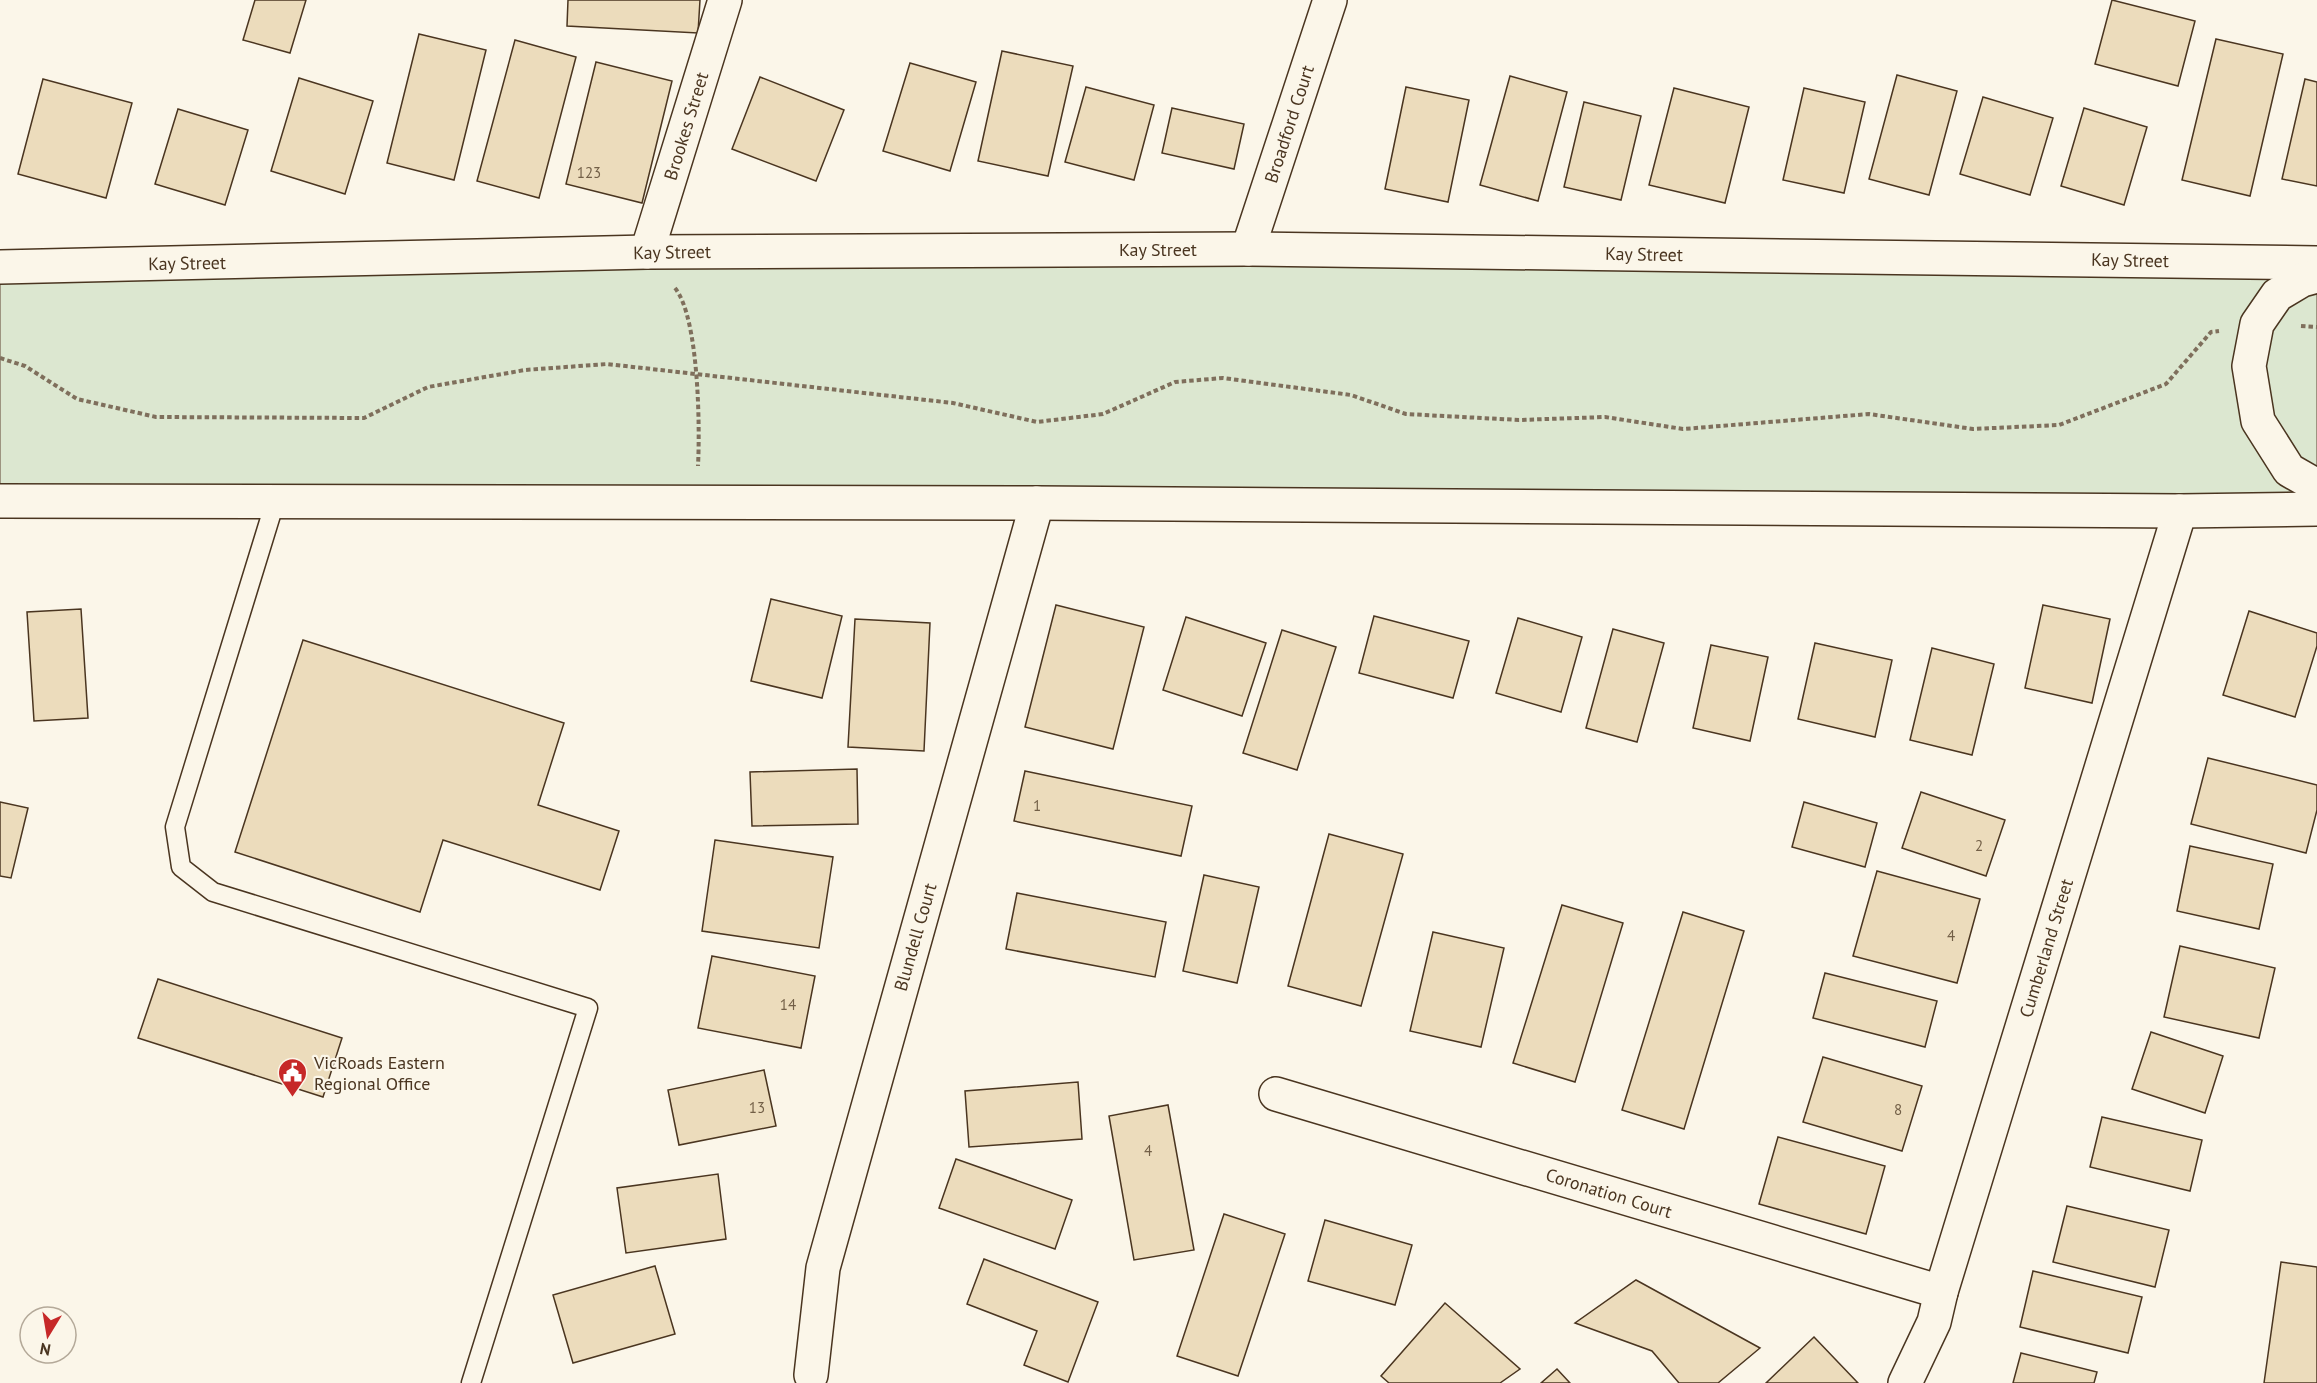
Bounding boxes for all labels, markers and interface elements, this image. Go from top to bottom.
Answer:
street label: Broadford Court [1259,62,1319,186]
street label: Brookes Street [659,69,713,183]
house number: 123 [577,163,601,182]
street label: Kay Street [1119,238,1197,261]
street label: Kay Street [633,240,711,264]
street label: Kay Street [1605,242,1683,266]
street label: Kay Street [2091,248,2169,272]
street label: Kay Street [148,251,226,275]
house number: 1 [1033,796,1041,815]
house number: 2 [1975,836,1983,855]
street label: Cumberland Street [2014,876,2078,1020]
street label: Blundell Court [889,880,941,994]
house number: 4 [1947,926,1955,945]
house number: 14 [780,995,796,1014]
place label: VicRoads Eastern Regional Office [313,1051,445,1095]
public building icon: VicRoads Eastern Regional Office [277,1056,309,1098]
house number: 13 [749,1098,765,1117]
house number: 8 [1894,1100,1902,1119]
house number: 4 [1144,1141,1152,1160]
street label: Coronation Court [1543,1163,1675,1223]
north arrow [18,1305,78,1365]
text: N [38,1339,52,1361]

